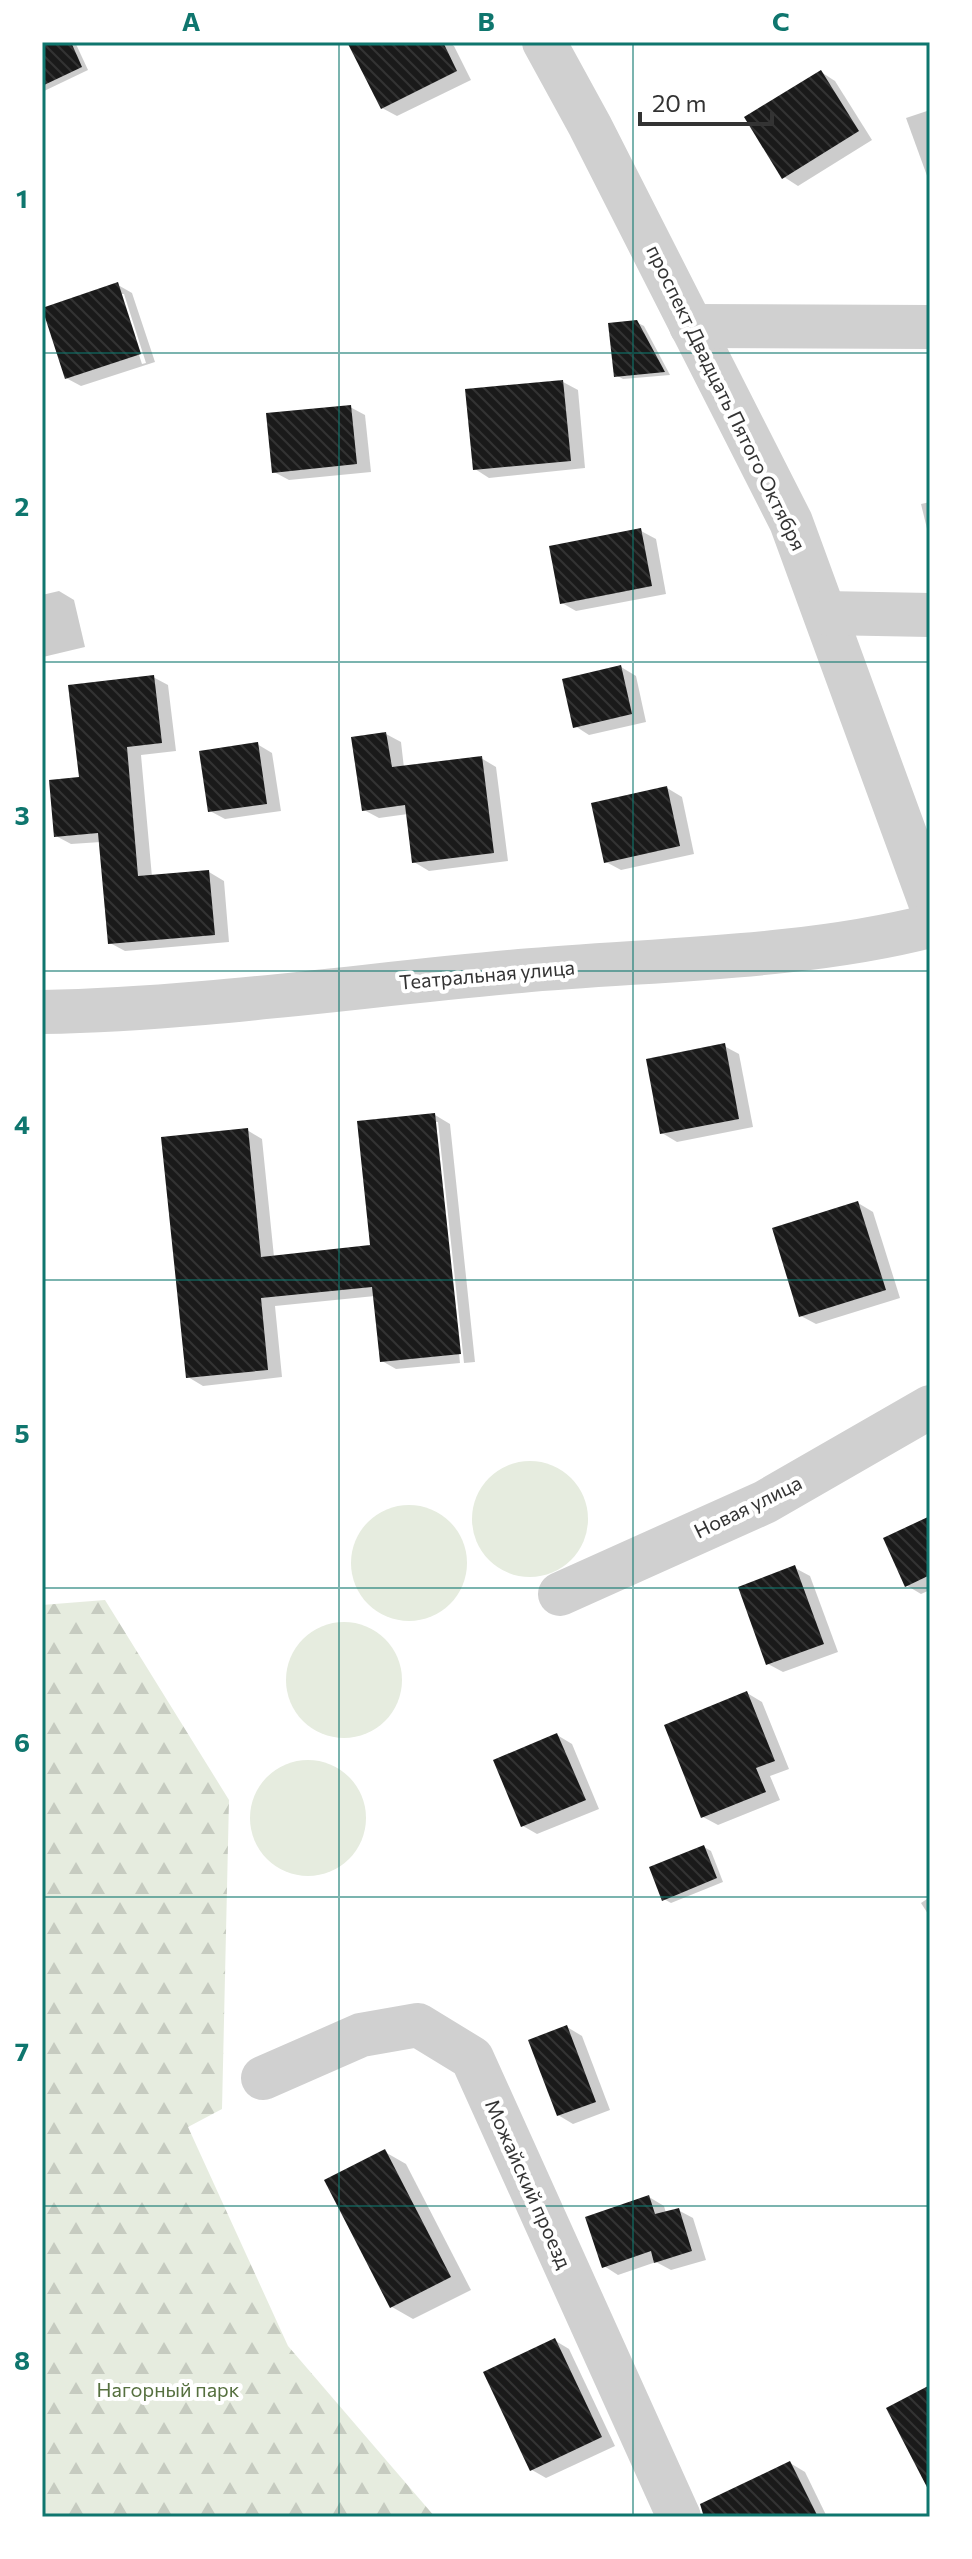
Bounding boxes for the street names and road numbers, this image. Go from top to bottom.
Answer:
street label: проспект Двадцать Пятого Октября [642,241,812,554]
street label: Театральная улица [398,954,576,994]
street label: Новая улица [690,1470,805,1543]
street label: Можайский проезд [481,2095,577,2272]

